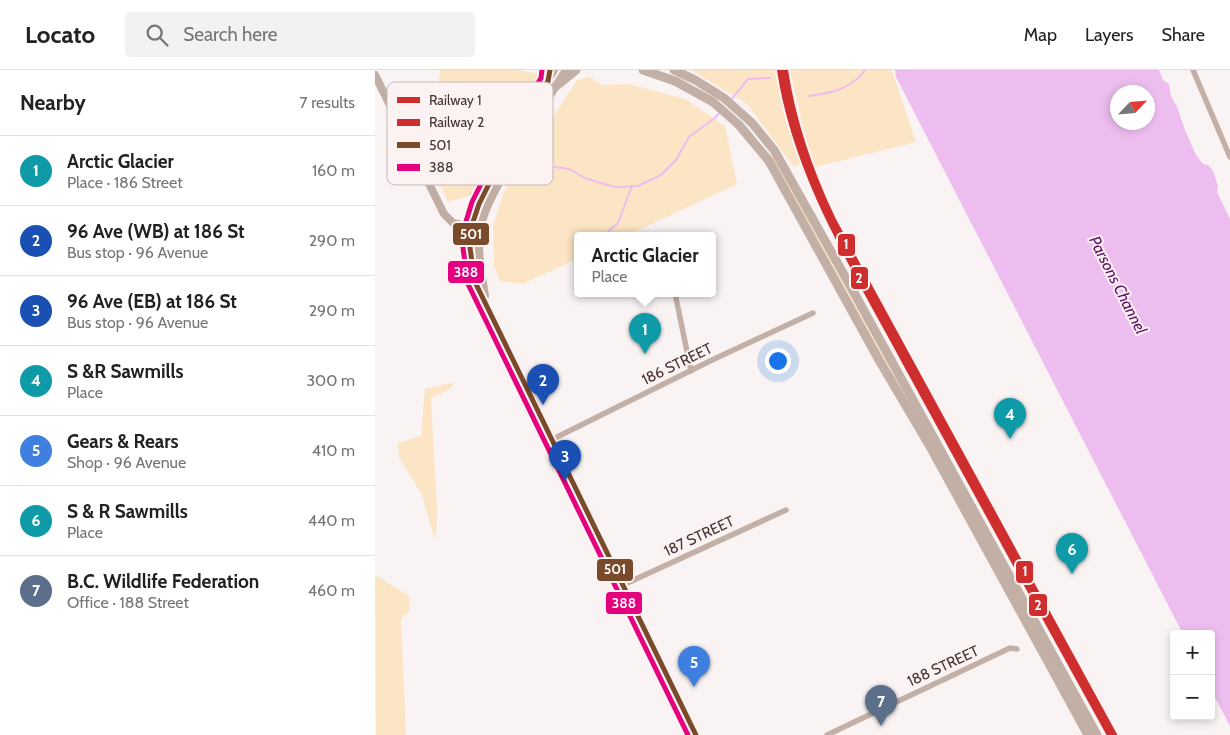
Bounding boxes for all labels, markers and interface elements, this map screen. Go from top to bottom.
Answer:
search box [125,12,475,57]
text: Locato [25,20,95,49]
icon: search [143,21,171,49]
text: Search here [183,23,278,46]
text: Map [1024,24,1057,46]
text: Layers [1085,24,1134,46]
text: Share [1162,24,1205,46]
legend [387,82,553,185]
north arrow [1110,85,1155,130]
text: Nearby [20,90,86,115]
text: Railway 1 [429,91,482,109]
text: 7 results [300,93,355,112]
text: Railway 2 [429,113,484,131]
text: 501 [429,136,451,154]
text: Arctic Glacier [67,150,174,173]
text: 388 [429,158,454,176]
text: 1 [33,161,39,180]
text: 160 m [312,161,355,180]
text: Place · 186 Street [67,173,183,192]
text: 96 Ave (WB) at 186 St [67,220,245,243]
line badge: 501 [452,222,490,246]
text: 501 [460,225,482,243]
text: 2 [32,231,40,250]
text: 290 m [309,231,355,250]
popup [574,232,716,297]
line badge: 1 [837,233,856,257]
water label: Parsons Channel [1085,233,1151,337]
text: 1 [843,235,849,253]
text: Bus stop · 96 Avenue [67,243,208,262]
text: Arctic Glacier [592,244,698,267]
line badge: 388 [447,260,485,284]
text: 388 [454,263,478,281]
line badge: 2 [850,266,869,290]
text: Place [592,267,627,286]
text: 2 [855,269,863,287]
text: 96 Ave (EB) at 186 St [67,290,237,313]
text: 3 [32,301,40,320]
text: 290 m [309,301,355,320]
text: Bus stop · 96 Avenue [67,313,208,332]
pin: 1 [629,313,661,354]
street label: 186 STREET [639,339,715,389]
your location [765,348,791,374]
text: S &R Sawmills [67,360,184,383]
pin: 2 [527,364,559,405]
text: 4 [31,371,41,390]
text: 300 m [306,371,355,390]
text: Place [67,383,103,402]
pin: 4 [994,398,1026,439]
text: Gears & Rears [67,430,179,453]
pin: 3 [549,440,581,481]
text: 5 [32,441,40,460]
text: 410 m [312,441,355,460]
text: Shop · 96 Avenue [67,453,186,472]
text: S & R Sawmills [67,500,188,523]
text: 6 [32,511,41,530]
text: 440 m [308,511,355,530]
street label: 187 STREET [661,512,737,560]
text: Place [67,523,103,542]
pin: 6 [1056,533,1088,574]
line badge: 501 [596,558,634,582]
text: 501 [604,560,626,578]
line badge: 1 [1015,560,1034,584]
text: 1 [1022,562,1028,580]
text: B.C. Wildlife Federation [67,570,259,593]
text: 7 [32,581,40,600]
text: 460 m [308,581,355,600]
line badge: 388 [605,591,643,615]
text: Office · 188 Street [67,593,189,612]
line badge: 2 [1028,593,1048,617]
text: 388 [612,594,636,612]
text: 2 [1034,596,1042,614]
map controls [1170,630,1215,720]
button: + [1170,630,1215,675]
street label: 188 STREET [904,642,982,690]
pin: 5 [678,646,710,687]
button: − [1170,675,1215,720]
pin: 7 [865,685,897,726]

